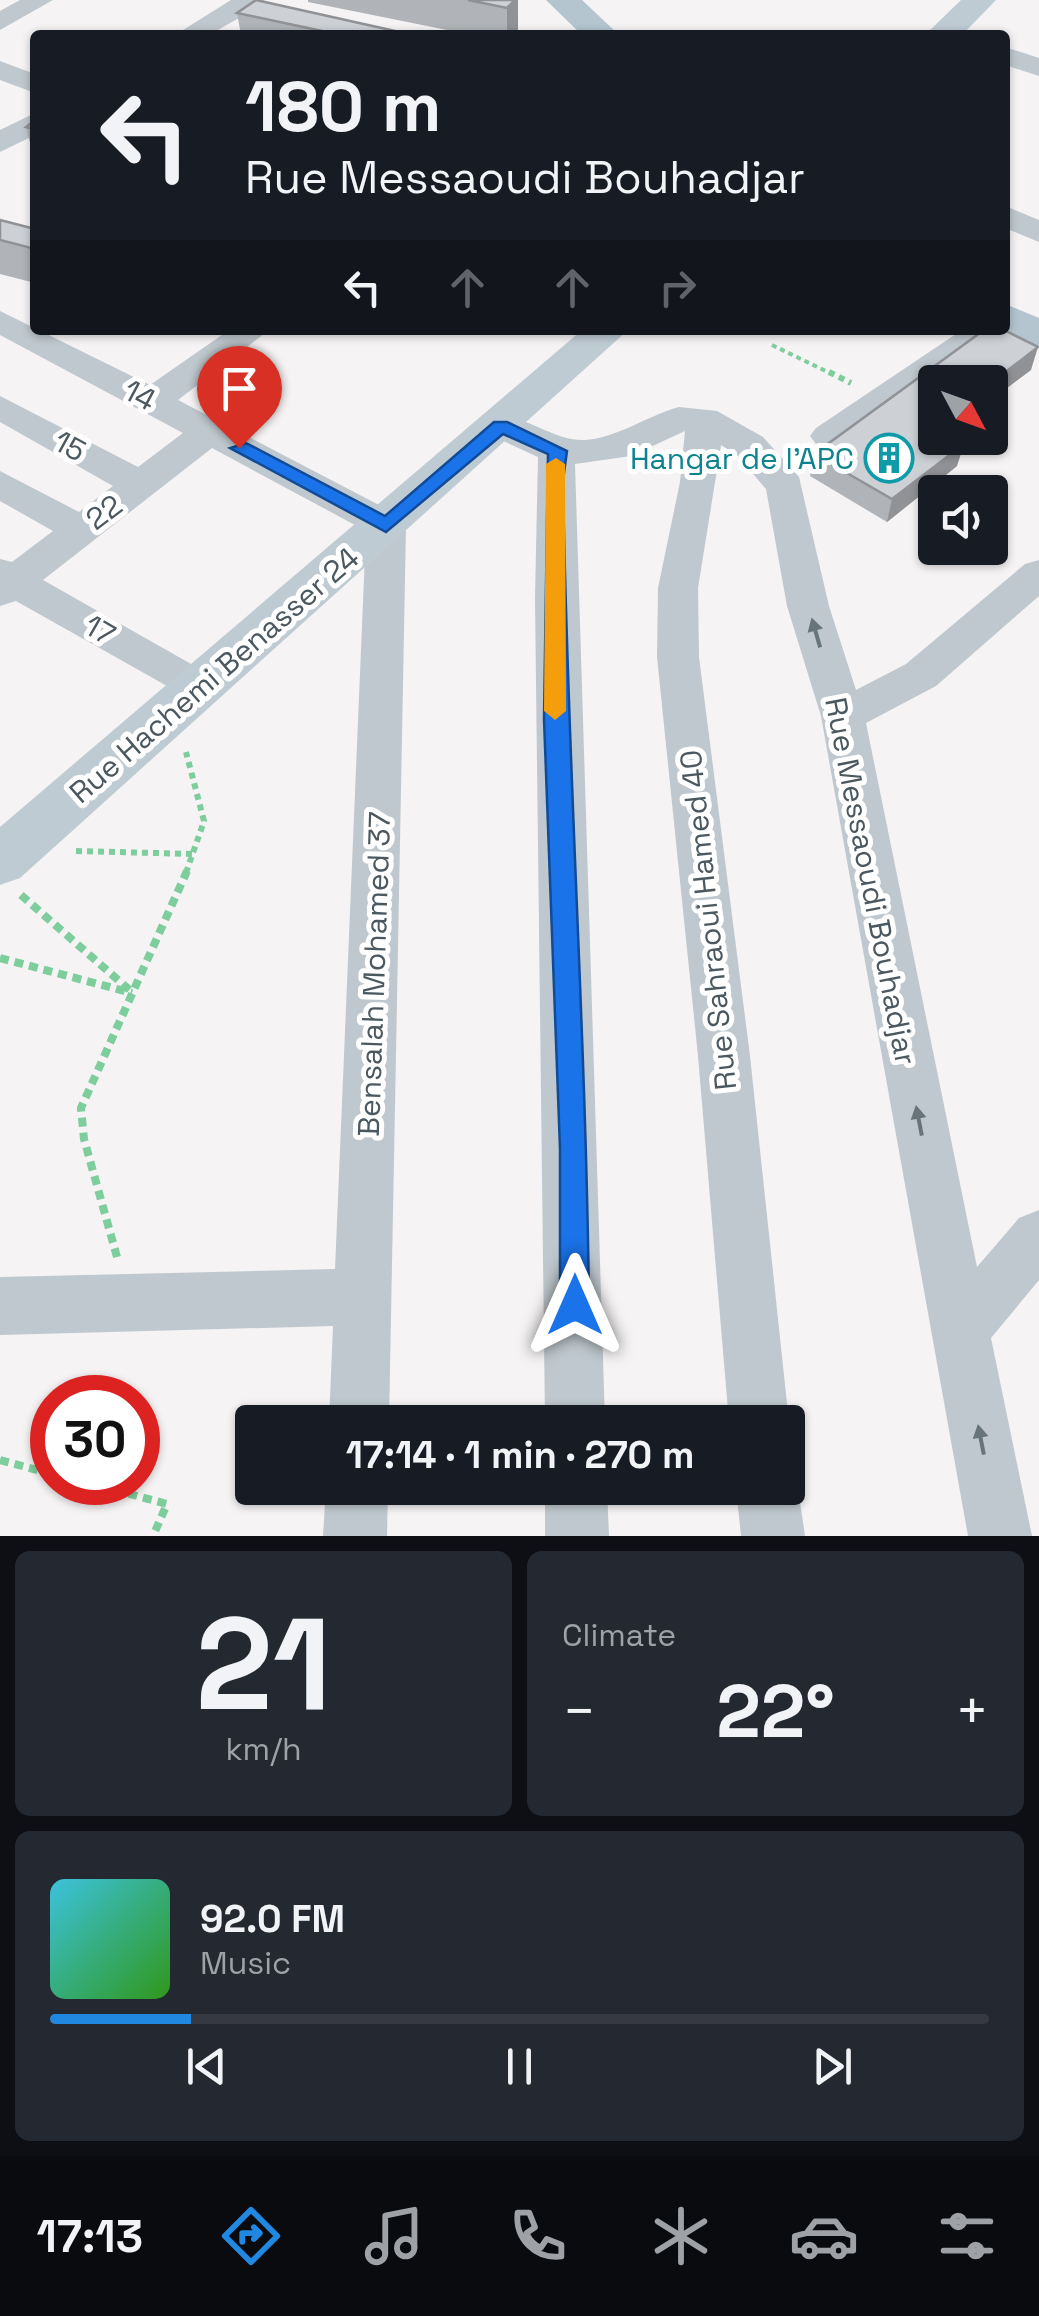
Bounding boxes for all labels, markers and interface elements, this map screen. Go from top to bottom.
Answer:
text: 180 m [245,62,442,151]
icon: left [80,70,210,200]
text: Rue Messaoudi Bouhadjar [245,149,805,206]
icon: left [335,260,390,315]
icon: ahead [440,260,495,315]
icon: ahead [545,260,600,315]
icon: right [650,260,705,315]
pin [197,346,282,449]
icon: arrive [212,361,267,416]
north arrow [918,365,1008,455]
map controls [918,365,1008,565]
street label: 14 [117,370,163,420]
street label: 15 [47,422,93,470]
building icon: Hangar de l'APC [863,432,915,484]
place label: Hangar de l'APC [630,439,854,478]
button: sound [918,475,1008,565]
street label: 22 [78,486,130,538]
street label: Rue Hachemi Benasser 24 [61,538,367,812]
street label: 17 [77,606,123,654]
one-way arrow [808,617,823,648]
street label: Rue Messaoudi Bouhadjar [816,694,926,1068]
street label: Rue Sahraoui Hamed 40 [671,748,745,1092]
street label: Bensalah Mohamed 37 [349,811,399,1137]
one-way arrow [910,1106,926,1137]
position arrow [523,1253,627,1357]
speed limit sign: 30 [30,1375,160,1505]
one-way arrow [972,1425,988,1456]
text: 17:14 · 1 min · 270 m [346,1431,694,1479]
text: 21 [196,1581,331,1747]
text: Climate [562,1615,676,1655]
text: 22° [716,1663,835,1759]
text: − [562,1676,596,1746]
text: + [955,1676,989,1746]
text: km/h [225,1729,302,1769]
text: 92.0 FM [200,1895,345,1943]
text: Music [200,1943,291,1983]
icon: previous [179,2039,234,2094]
icon: pause [492,2039,547,2094]
icon: next [805,2039,860,2094]
icon: directions [216,2201,286,2271]
icon: music [359,2201,429,2271]
icon: phone [503,2201,573,2271]
icon: climate [646,2201,716,2271]
icon: car [789,2201,859,2271]
icon: filters [932,2201,1002,2271]
text: 17:13 [37,2208,143,2265]

